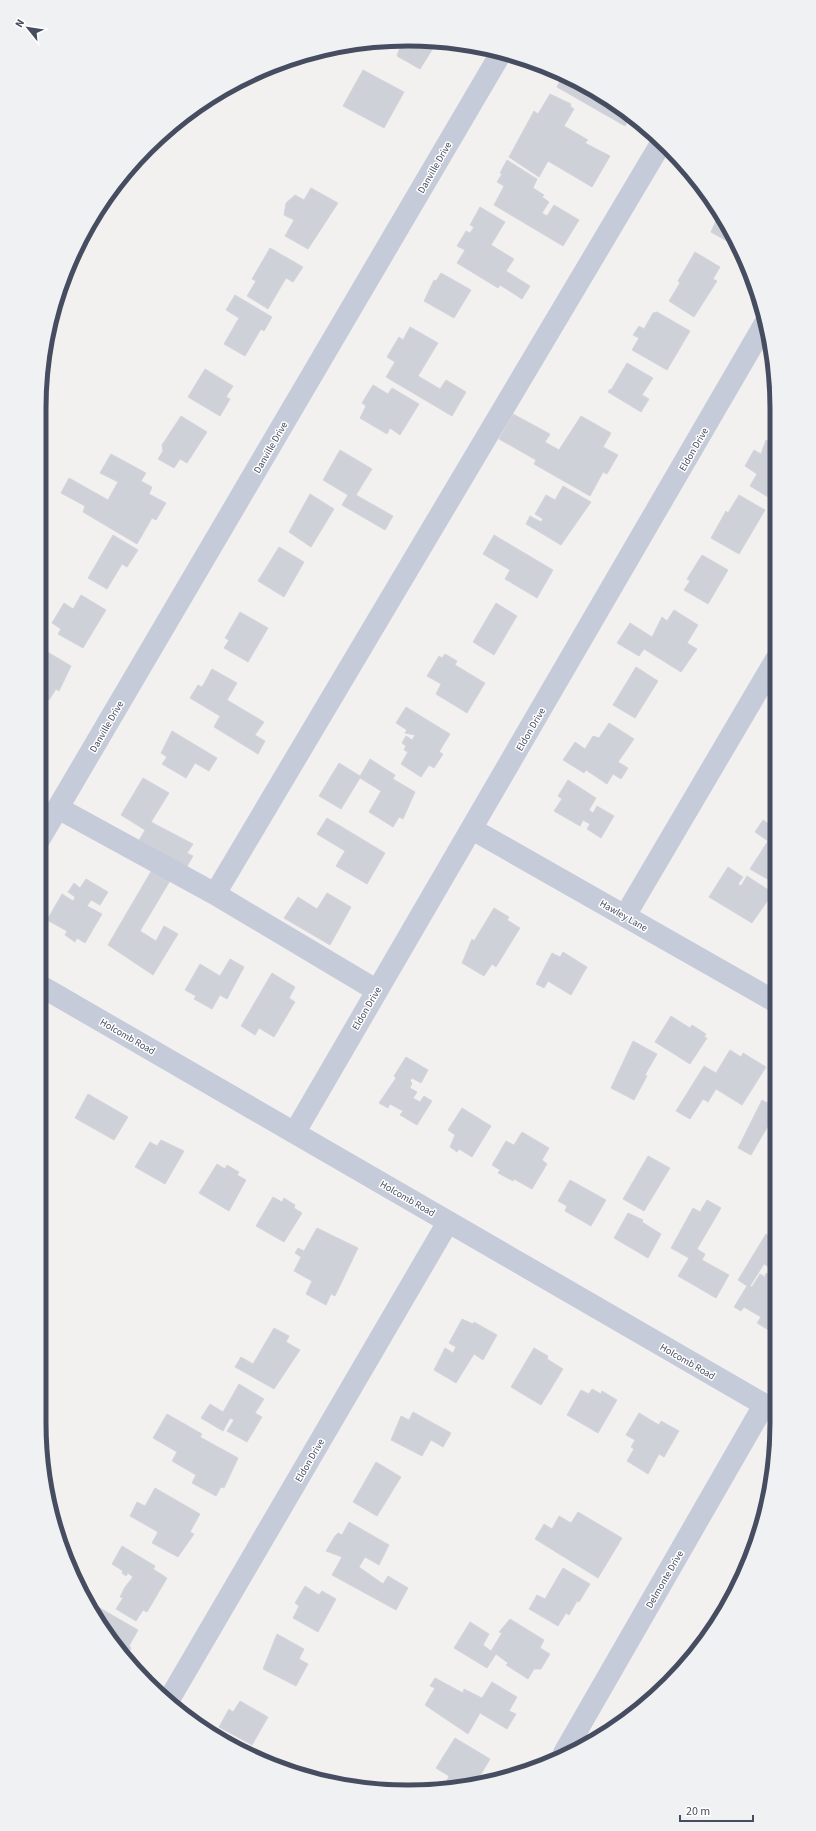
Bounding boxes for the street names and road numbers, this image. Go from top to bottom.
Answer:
street label: Danville Drive [414,139,455,196]
street label: Danville Drive [250,419,291,476]
street label: Eldon Drive [676,425,712,474]
street label: Danville Drive [86,698,127,755]
street label: Eldon Drive [513,705,549,754]
street label: Hawley Lane [597,896,650,935]
street label: Eldon Drive [349,984,385,1033]
street label: Holcomb Road [97,1015,158,1058]
street label: Holcomb Road [377,1177,438,1220]
street label: Holcomb Road [657,1340,718,1383]
street label: Eldon Drive [292,1436,328,1485]
street label: Delmonte Drive [643,1548,687,1611]

